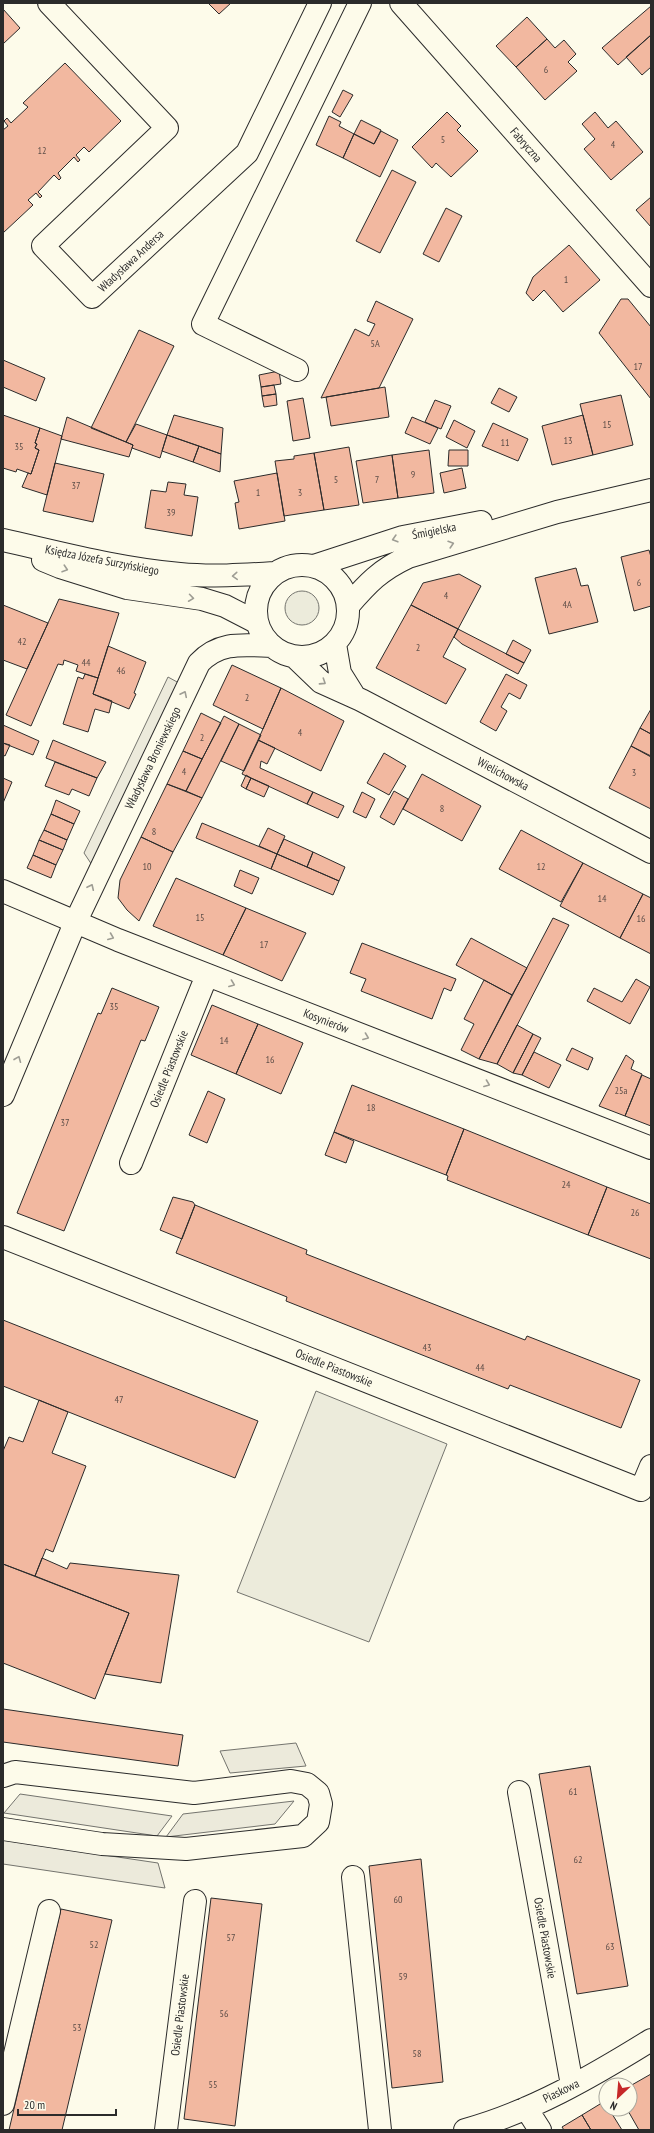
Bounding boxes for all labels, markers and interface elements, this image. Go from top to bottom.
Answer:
house number: 6 [544,63,549,76]
street label: Fabryczna [507,124,546,165]
house number: 5 [441,133,445,146]
house number: 4 [611,138,616,151]
house number: 12 [38,144,47,157]
street label: Władysława Andersa [95,226,167,295]
house number: 1 [564,273,568,286]
house number: 5A [370,337,380,350]
house number: 17 [634,360,643,373]
house number: 15 [603,418,612,431]
house number: 13 [564,434,573,447]
house number: 11 [501,436,510,449]
house number: 35 [15,440,24,453]
house number: 9 [411,468,415,481]
house number: 5 [334,473,338,486]
house number: 7 [375,473,379,486]
house number: 37 [72,479,81,492]
house number: 1 [256,486,260,499]
house number: 3 [298,486,302,499]
house number: 39 [167,506,176,519]
street label: Śmigielska [411,519,457,542]
one-way arrow [391,534,398,543]
one-way arrow [447,540,454,549]
street label: Księdza Józefa Surzyńskiego [44,541,160,578]
one-way arrow [61,564,68,573]
one-way arrow [232,571,238,580]
house number: 6 [637,576,642,589]
house number: 4 [444,589,449,602]
one-way arrow [188,593,194,602]
house number: 4A [562,598,572,611]
house number: 42 [18,635,27,648]
house number: 2 [416,641,420,654]
house number: 44 [82,656,91,669]
house number: 46 [117,664,126,677]
one-way arrow [318,677,325,684]
one-way arrow [179,691,187,699]
house number: 2 [245,691,249,704]
street label: Władysława Broniewskiego [121,704,184,811]
house number: 4 [298,726,303,739]
house number: 2 [200,731,204,744]
street label: Wielichowska [475,754,532,793]
house number: 4 [182,765,187,778]
house number: 3 [632,766,636,779]
house number: 8 [440,802,444,815]
house number: 8 [152,825,156,838]
house number: 10 [143,860,152,873]
house number: 12 [537,860,546,873]
one-way arrow [86,884,94,892]
house number: 14 [598,892,607,905]
house number: 15 [196,911,205,924]
house number: 16 [637,912,646,925]
one-way arrow [107,933,114,941]
house number: 17 [260,938,269,951]
one-way arrow [228,980,235,988]
house number: 35 [110,1000,119,1013]
street label: Kosynierów [301,1005,352,1036]
street label: Osiedle Piastowskie [146,1028,191,1110]
one-way arrow [363,1032,370,1040]
house number: 14 [220,1034,229,1047]
house number: 16 [266,1053,275,1066]
one-way arrow [13,1055,21,1063]
one-way arrow [484,1079,491,1087]
house number: 25a [615,1084,628,1097]
house number: 18 [367,1101,376,1114]
house number: 37 [61,1116,70,1129]
house number: 24 [562,1178,571,1191]
house number: 26 [631,1206,640,1219]
house number: 43 [423,1341,432,1354]
street label: Osiedle Piastowskie [293,1345,375,1390]
house number: 44 [476,1361,485,1374]
house number: 47 [115,1393,124,1406]
house number: 61 [569,1785,578,1798]
house number: 62 [574,1853,583,1866]
house number: 60 [394,1893,403,1906]
street label: Osiedle Piastowskie [531,1896,560,1980]
house number: 57 [227,1931,236,1944]
house number: 52 [90,1938,99,1951]
house number: 63 [606,1940,615,1953]
house number: 59 [399,1970,408,1983]
street label: Osiedle Piastowskie [167,1973,192,2057]
house number: 56 [220,2007,229,2020]
house number: 53 [73,2021,82,2034]
house number: 58 [413,2047,422,2060]
street label: Piaskowa [540,2075,581,2106]
north arrow [598,2077,638,2117]
house number: 55 [209,2078,218,2091]
scale bar [18,2091,116,2117]
text: 20 m [24,2097,45,2112]
text: N [608,2098,619,2114]

